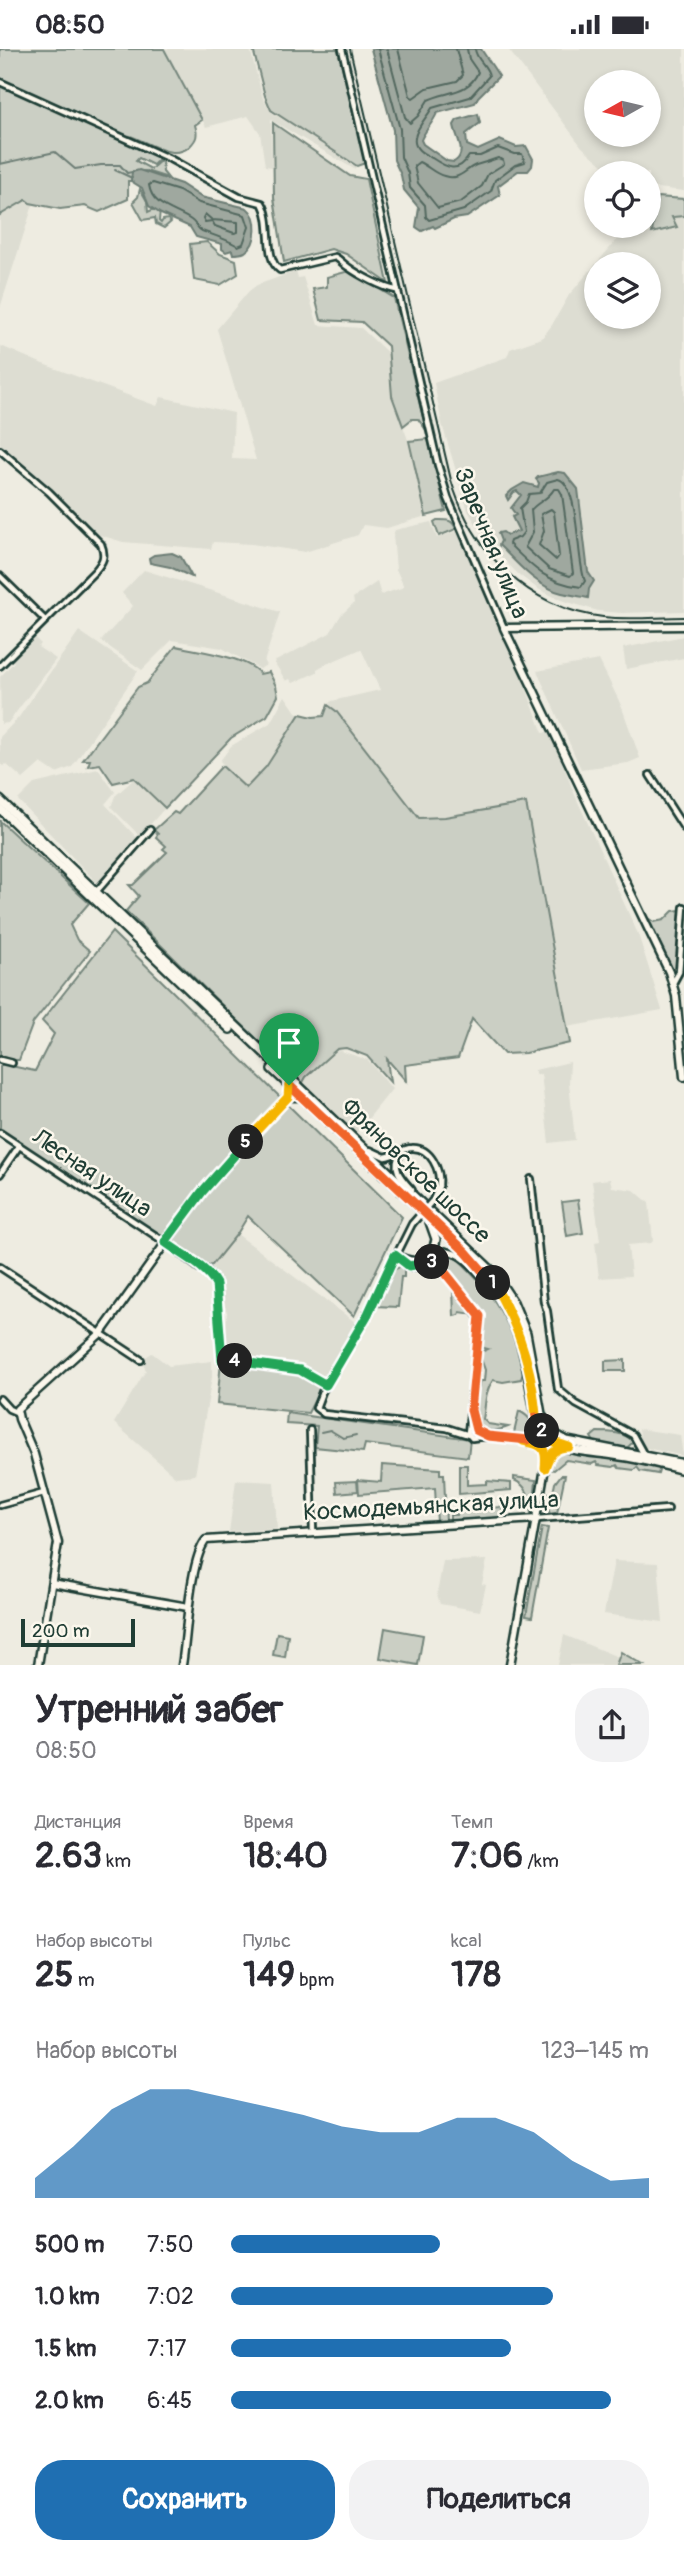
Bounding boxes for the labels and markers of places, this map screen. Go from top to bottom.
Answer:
pin [259,1013,319,1085]
pin: 5 [229,1125,264,1159]
pin: 3 [414,1245,450,1279]
pin: 1 [476,1265,510,1301]
pin: 4 [218,1343,252,1379]
pin: 2 [524,1413,560,1449]

